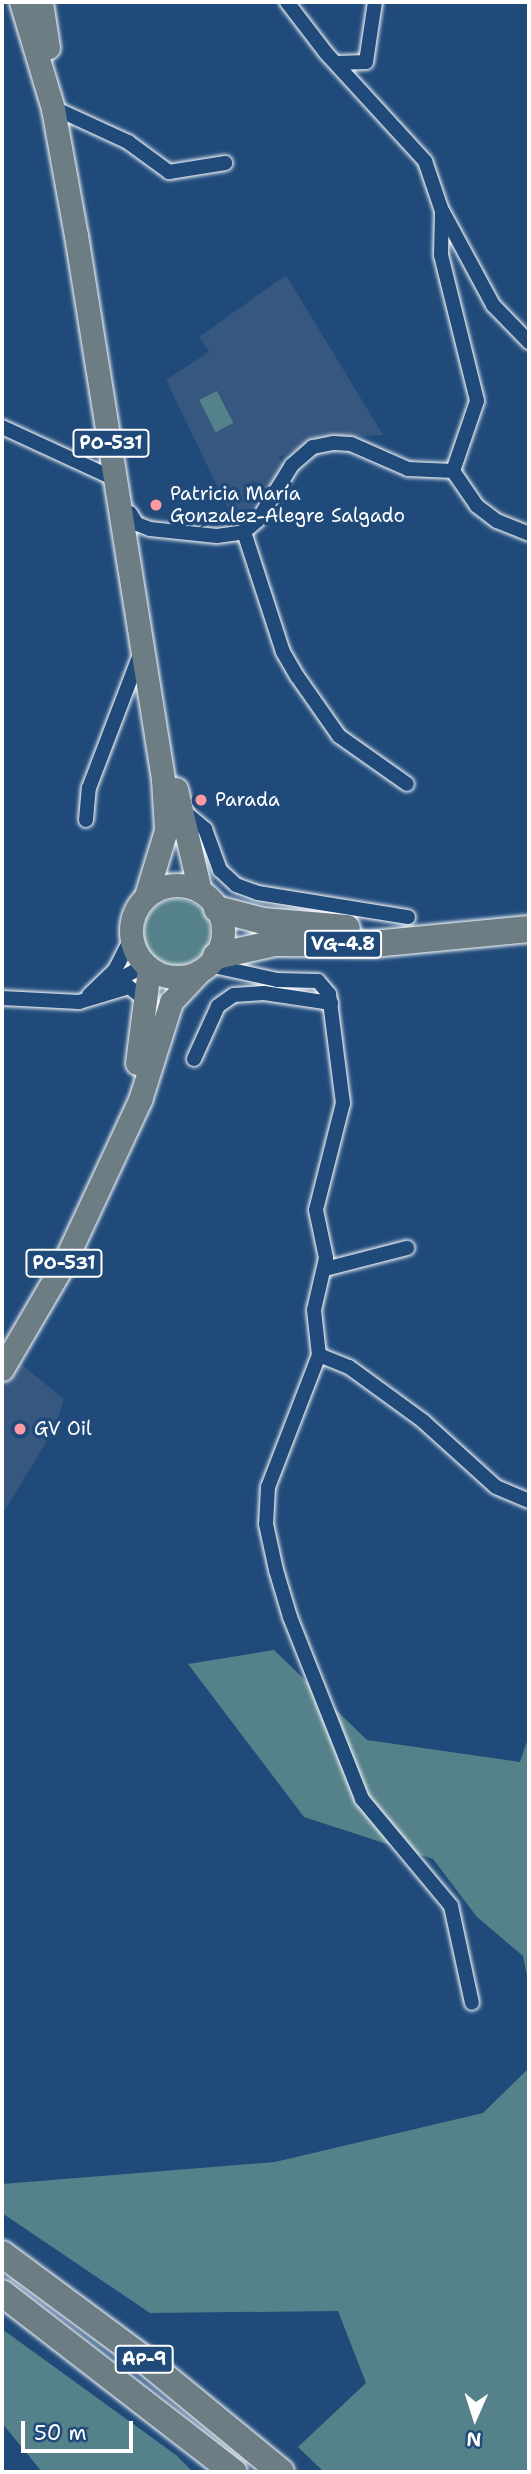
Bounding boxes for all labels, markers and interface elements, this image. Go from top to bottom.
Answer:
road number: PO-531 [71,428,151,458]
place label: Patricia María Gonzalez-Alegre Salgado [170,483,405,527]
marker: Patricia María Gonzalez-Alegre Salgado [148,497,164,513]
place label: Parada [215,789,280,811]
marker: Parada [193,792,209,808]
road number: VG-4.8 [303,930,383,959]
road number: PO-531 [24,1248,104,1278]
place label: GV Oil [34,1418,92,1440]
marker: GV Oil [12,1421,28,1437]
road number: AP-9 [114,2344,174,2374]
north arrow [440,2383,510,2453]
scale bar [24,2408,136,2452]
text: 50 m [34,2419,87,2447]
text: N [466,2427,482,2452]

